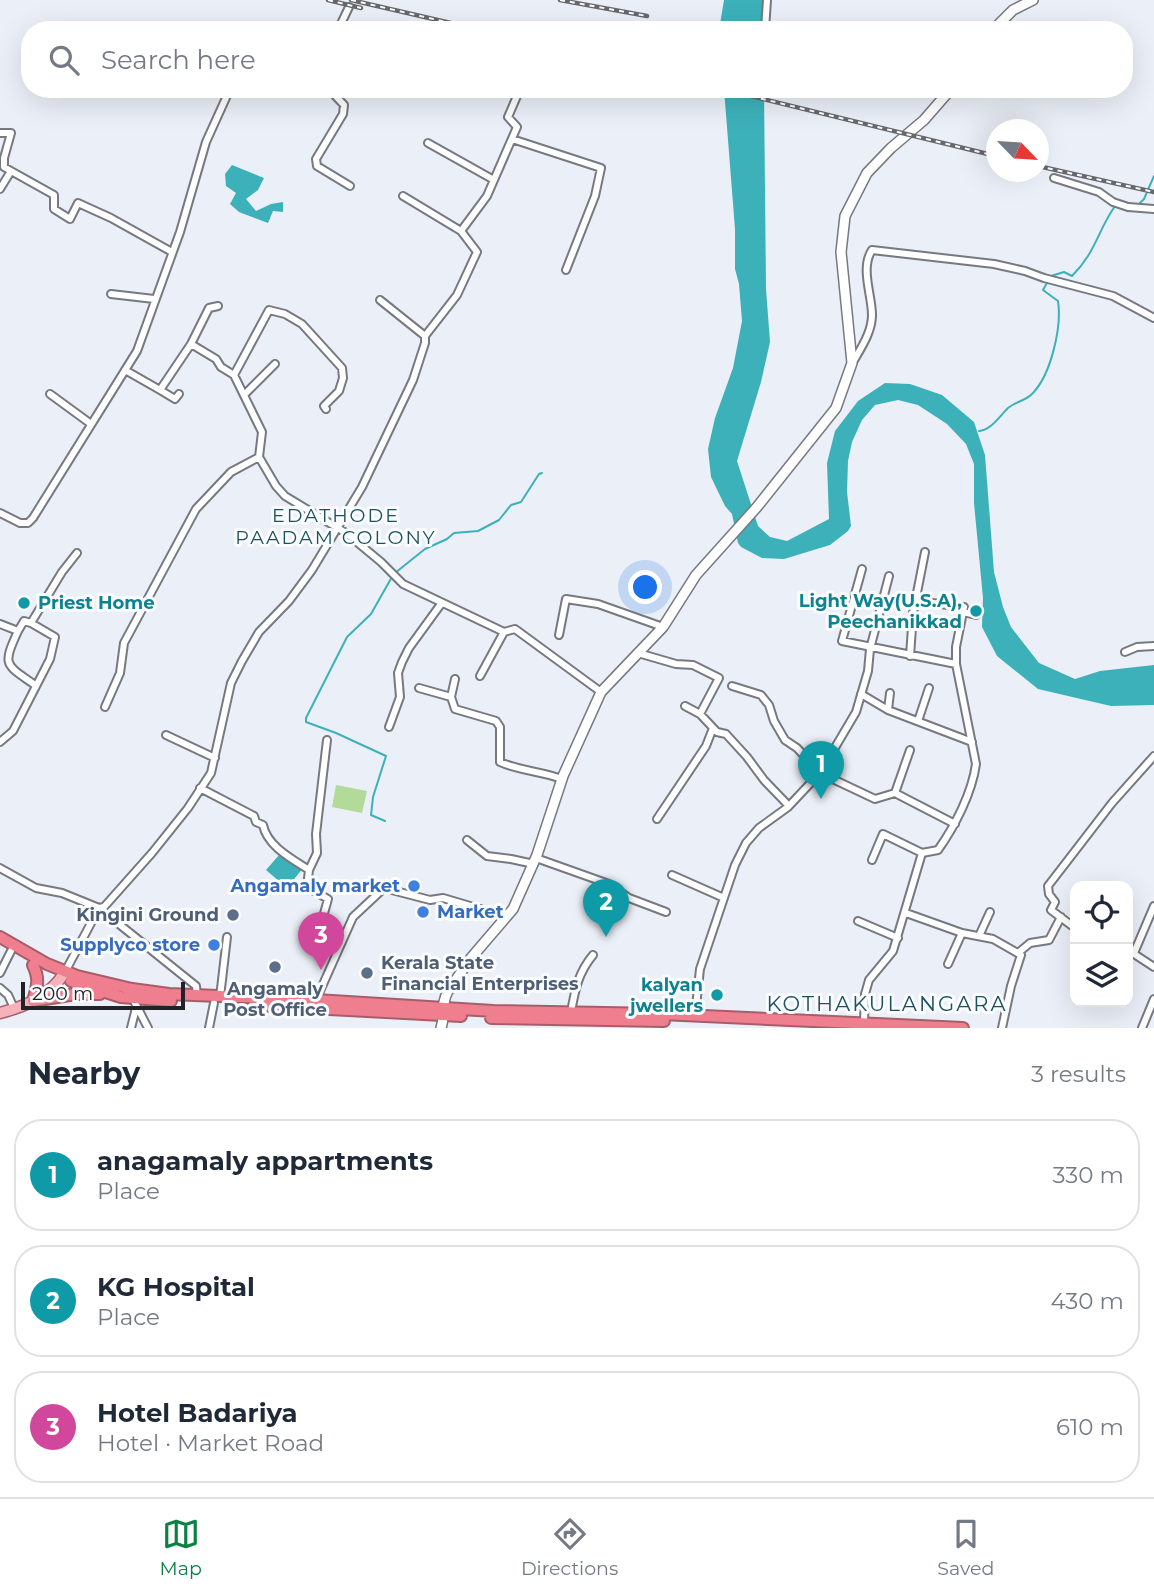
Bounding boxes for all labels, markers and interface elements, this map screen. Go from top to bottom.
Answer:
search box [21,21,1133,98]
icon: search [45,41,83,79]
text: Search here [101,44,256,76]
north arrow [986,119,1049,182]
district label: EDATHODE PAADAM COLONY [235,504,437,549]
your location [628,570,662,604]
place label: Light Way(U.S.A), Peechanikkad [799,590,962,633]
place label: Priest Home [38,592,155,614]
marker: Priest Home [16,595,32,611]
marker: Light Way(U.S.A), Peechanikkad [968,603,984,619]
pin: 1 [798,741,844,799]
place label: Angamaly market [229,875,400,897]
marker: Angamaly market [406,878,422,894]
pin: 2 [583,879,629,937]
map controls [1070,881,1133,1007]
button: locate [1070,881,1133,944]
place label: Market [437,901,504,923]
place label: Kingini Ground [76,904,219,926]
marker: Market [415,904,431,920]
marker: Kingini Ground [225,907,241,923]
pin: 3 [298,912,344,970]
place label: Supplyco store [60,934,200,956]
marker: Supplyco store [206,937,222,953]
button: layers [1070,944,1133,1007]
place label: Kerala State Financial Enterprises [381,952,579,995]
marker: Angamaly Post Office [267,959,283,975]
marker: Kerala State Financial Enterprises [359,965,375,981]
place label: kalyan jwellers [628,974,703,1017]
place label: Angamaly Post Office [223,978,327,1021]
scale bar [21,979,186,1011]
text: 200 m [32,982,93,1005]
marker: kalyan jwellers [709,987,725,1003]
district label: KOTHAKULANGARA [766,991,1008,1016]
text: Nearby [28,1055,140,1092]
text: 3 results [1031,1060,1126,1088]
text: anagamaly appartments [97,1145,433,1177]
text: 1 [48,1161,58,1189]
text: 330 m [1053,1161,1124,1189]
text: Place [97,1177,160,1205]
text: KG Hospital [97,1271,255,1303]
text: 2 [46,1287,60,1315]
text: 430 m [1051,1287,1124,1315]
text: Place [97,1303,160,1331]
text: Hotel Badariya [97,1397,298,1429]
text: 3 [46,1413,60,1441]
text: 610 m [1056,1413,1124,1441]
text: Hotel · Market Road [97,1429,324,1457]
tab: Map [160,1515,202,1580]
tab: Directions [521,1515,618,1580]
tab: Saved [937,1515,994,1580]

